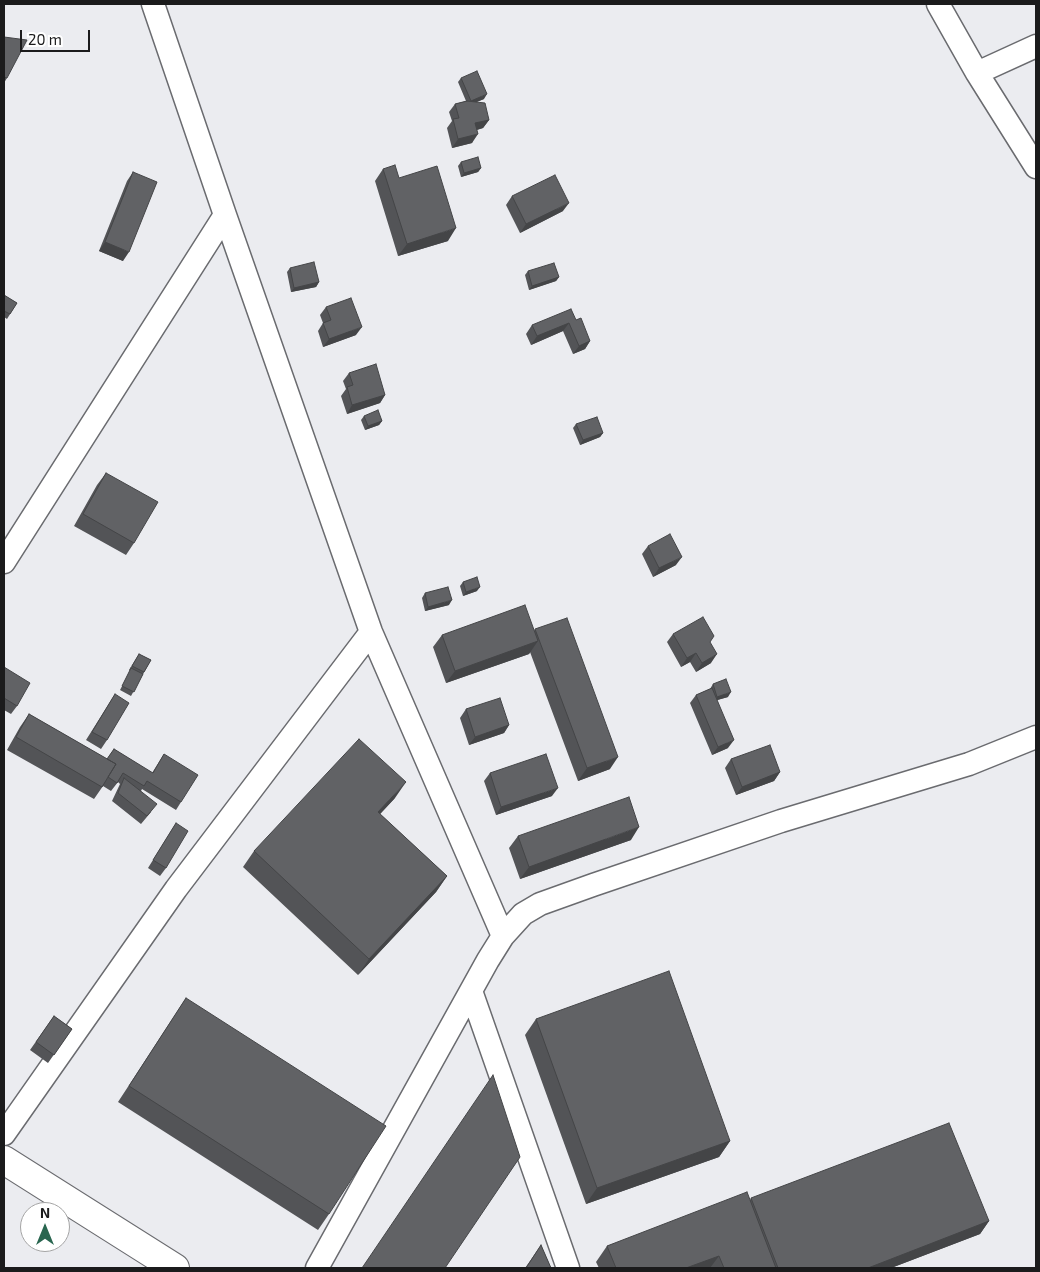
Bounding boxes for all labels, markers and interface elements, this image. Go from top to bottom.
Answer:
scale bar [22,20,92,52]
text: 20 m [28,30,62,48]
north arrow [20,1202,70,1252]
text: N [40,1204,50,1221]

